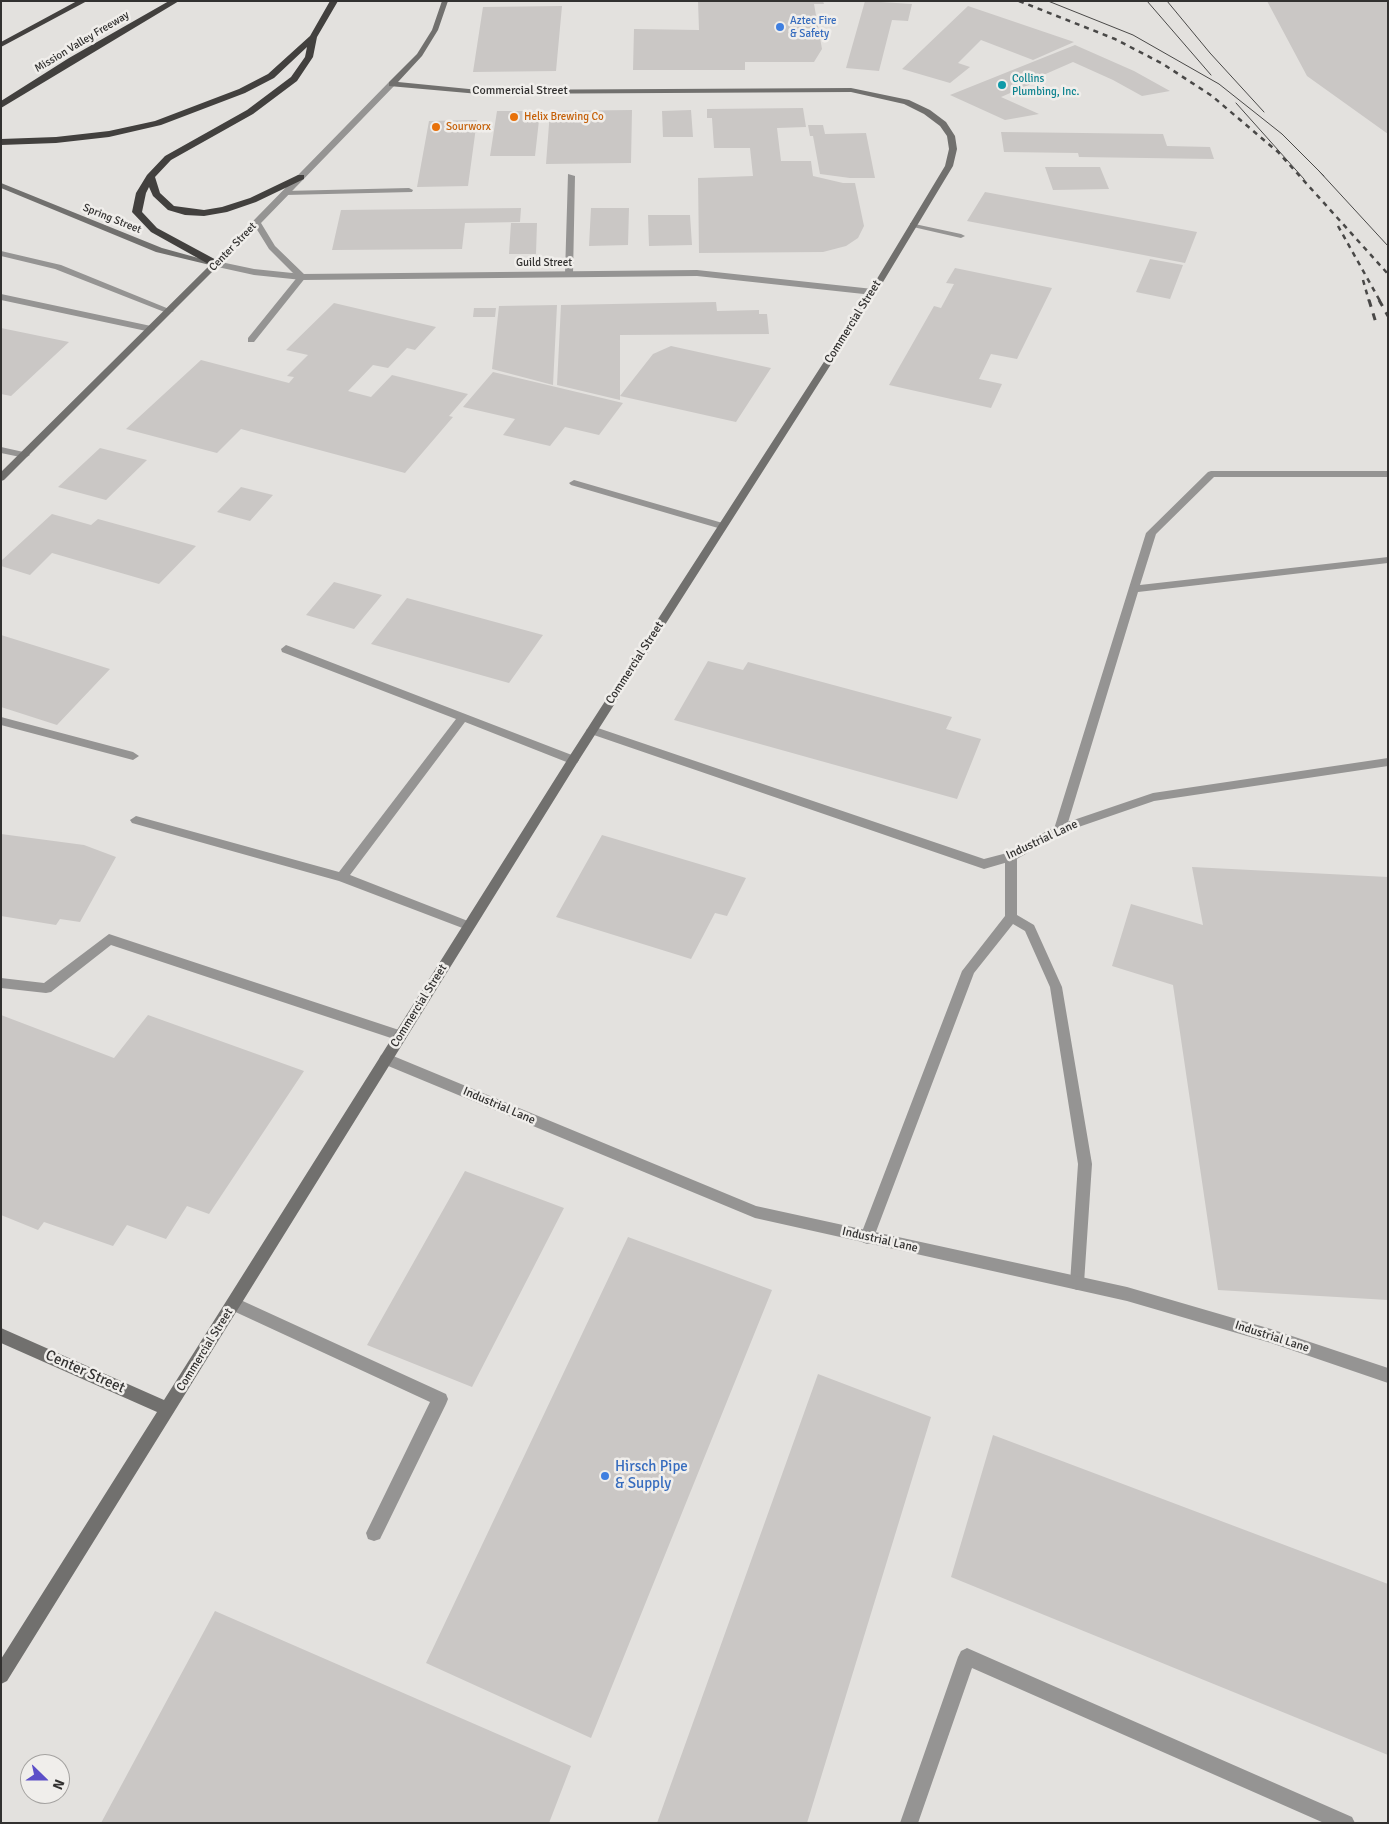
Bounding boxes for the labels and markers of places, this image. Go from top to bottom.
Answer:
place label: Aztec Fire & Safety [790,14,837,40]
marker: Aztec Fire & Safety [774,21,786,33]
place label: Collins Plumbing, Inc. [1012,72,1079,98]
marker: Collins Plumbing, Inc. [996,79,1008,91]
place label: Helix Brewing Co [524,110,604,124]
marker: Helix Brewing Co [508,111,520,123]
place label: Sourworx [446,120,491,134]
marker: Sourworx [430,121,442,133]
place label: Hirsch Pipe & Supply [615,1458,688,1493]
marker: Hirsch Pipe & Supply [599,1470,611,1482]

